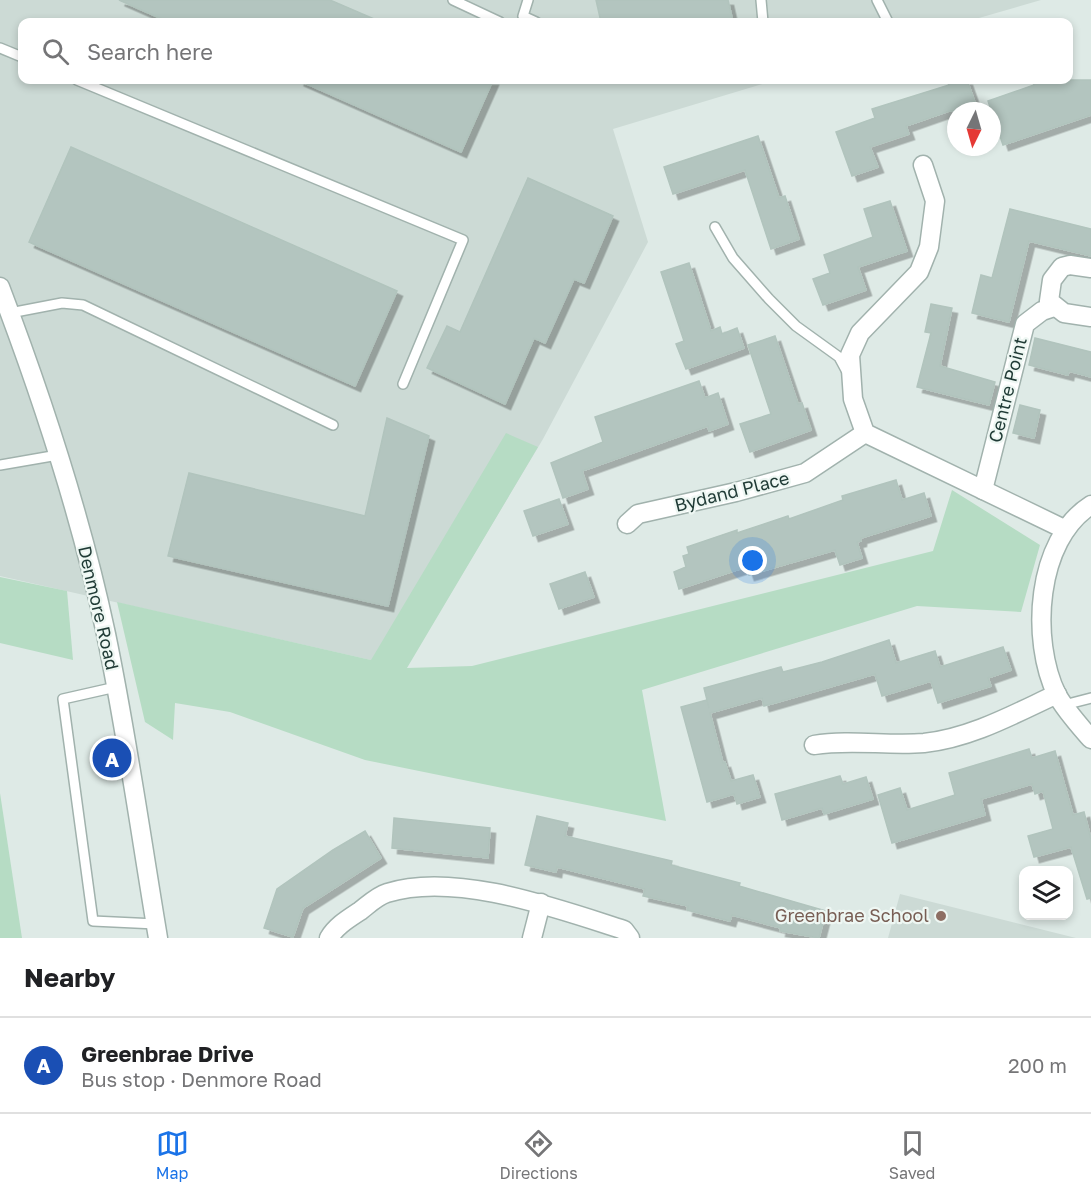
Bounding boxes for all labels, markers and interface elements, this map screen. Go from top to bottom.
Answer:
search box [18,18,1073,84]
icon: search [39,35,72,68]
text: Search here [87,38,213,65]
north arrow [947,102,1001,156]
street label: Centre Point [983,335,1031,445]
street label: Bydand Place [672,466,791,516]
street label: Denmore Road [74,544,124,672]
your location [738,546,767,575]
pin: A [92,736,132,780]
map controls [1019,866,1073,920]
button: layers [1019,866,1073,920]
place label: Greenbrae School [775,904,929,926]
marker: Greenbrae School [934,909,948,923]
text: Nearby [24,962,115,993]
text: Greenbrae Drive [81,1040,254,1067]
text: A [36,1053,51,1077]
text: 200 m [1008,1053,1067,1077]
text: Bus stop · Denmore Road [81,1067,322,1091]
tab: Map [156,1127,189,1183]
tab: Directions [500,1127,578,1183]
tab: Saved [889,1127,935,1183]

